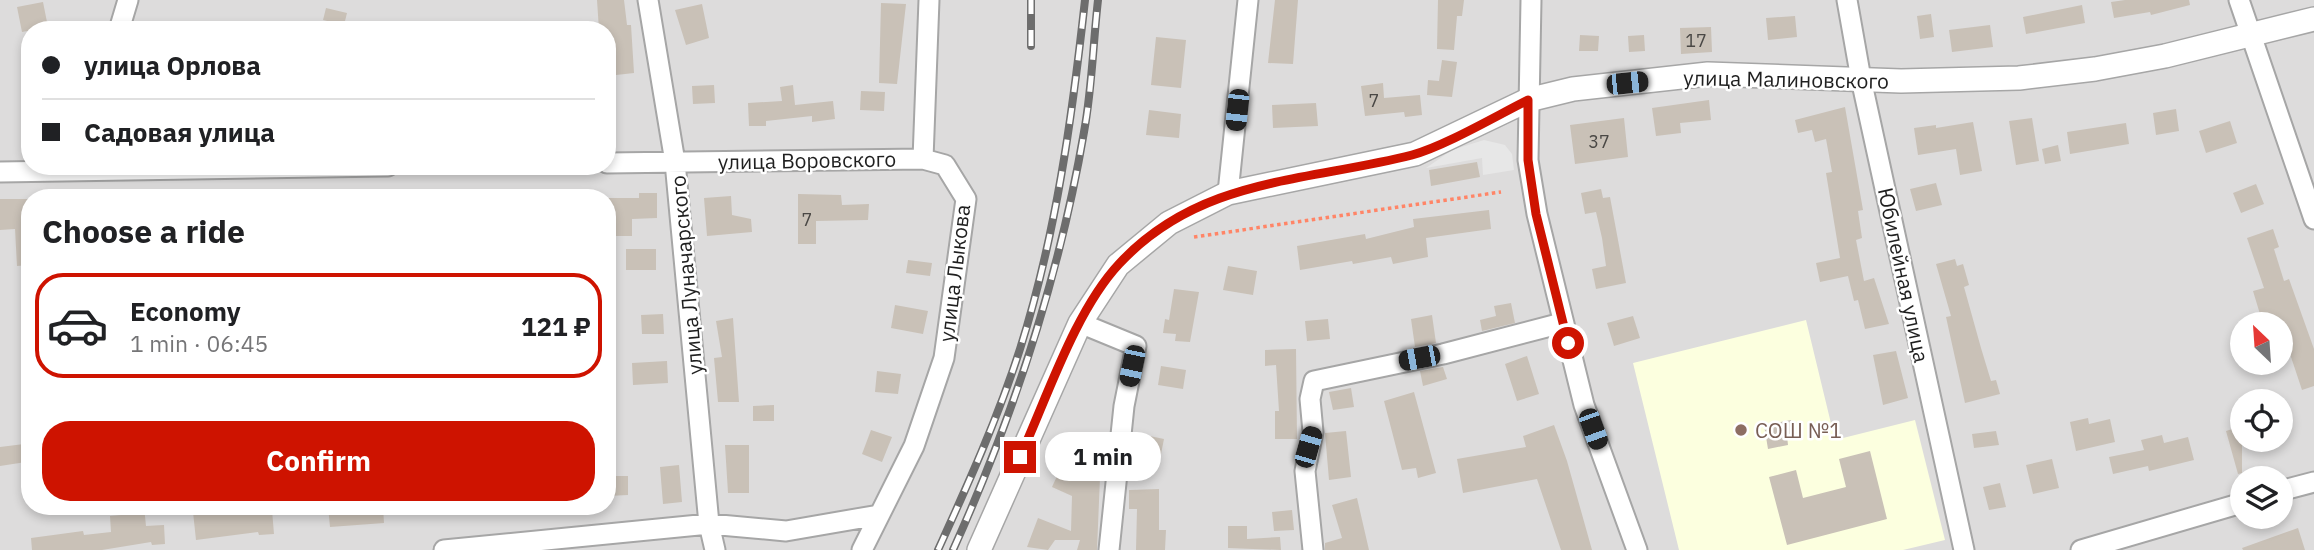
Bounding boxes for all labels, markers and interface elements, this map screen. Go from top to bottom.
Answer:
house number: 17 [1685,29,1707,52]
text: улица Орлова [84,48,261,82]
street label: улица Малиновского [1683,63,1889,95]
car [1606,70,1649,96]
car [1225,88,1250,132]
house number: 7 [1369,89,1379,112]
text: Садовая улица [84,115,275,149]
house number: 37 [1588,130,1610,153]
street label: улица Воровского [718,144,896,176]
street label: улица Луначарского [663,174,709,376]
street label: Юбилейная улица [1872,185,1936,365]
street label: улица Лыкова [932,203,976,343]
house number: 7 [802,208,812,231]
text: Choose a ride [42,210,245,252]
icon: car [46,294,109,357]
text: Economy [130,294,241,328]
text: 121 ₽ [521,309,591,343]
north arrow [2230,312,2292,374]
map controls [2230,312,2293,529]
route start [1552,327,1584,359]
text: 1 min · 06:45 [130,328,268,358]
car [1118,343,1147,389]
car [1397,344,1442,372]
button: locate [2230,389,2293,452]
car [1576,406,1611,452]
place label: СОШ №1 [1755,416,1842,444]
button: Confirm [42,421,595,501]
marker: СОШ №1 [1733,422,1749,438]
car [1293,424,1324,470]
callout: 1 min [1044,433,1160,482]
route end [1004,441,1036,473]
text: 1 min [1073,441,1133,471]
button: layers [2230,466,2293,529]

